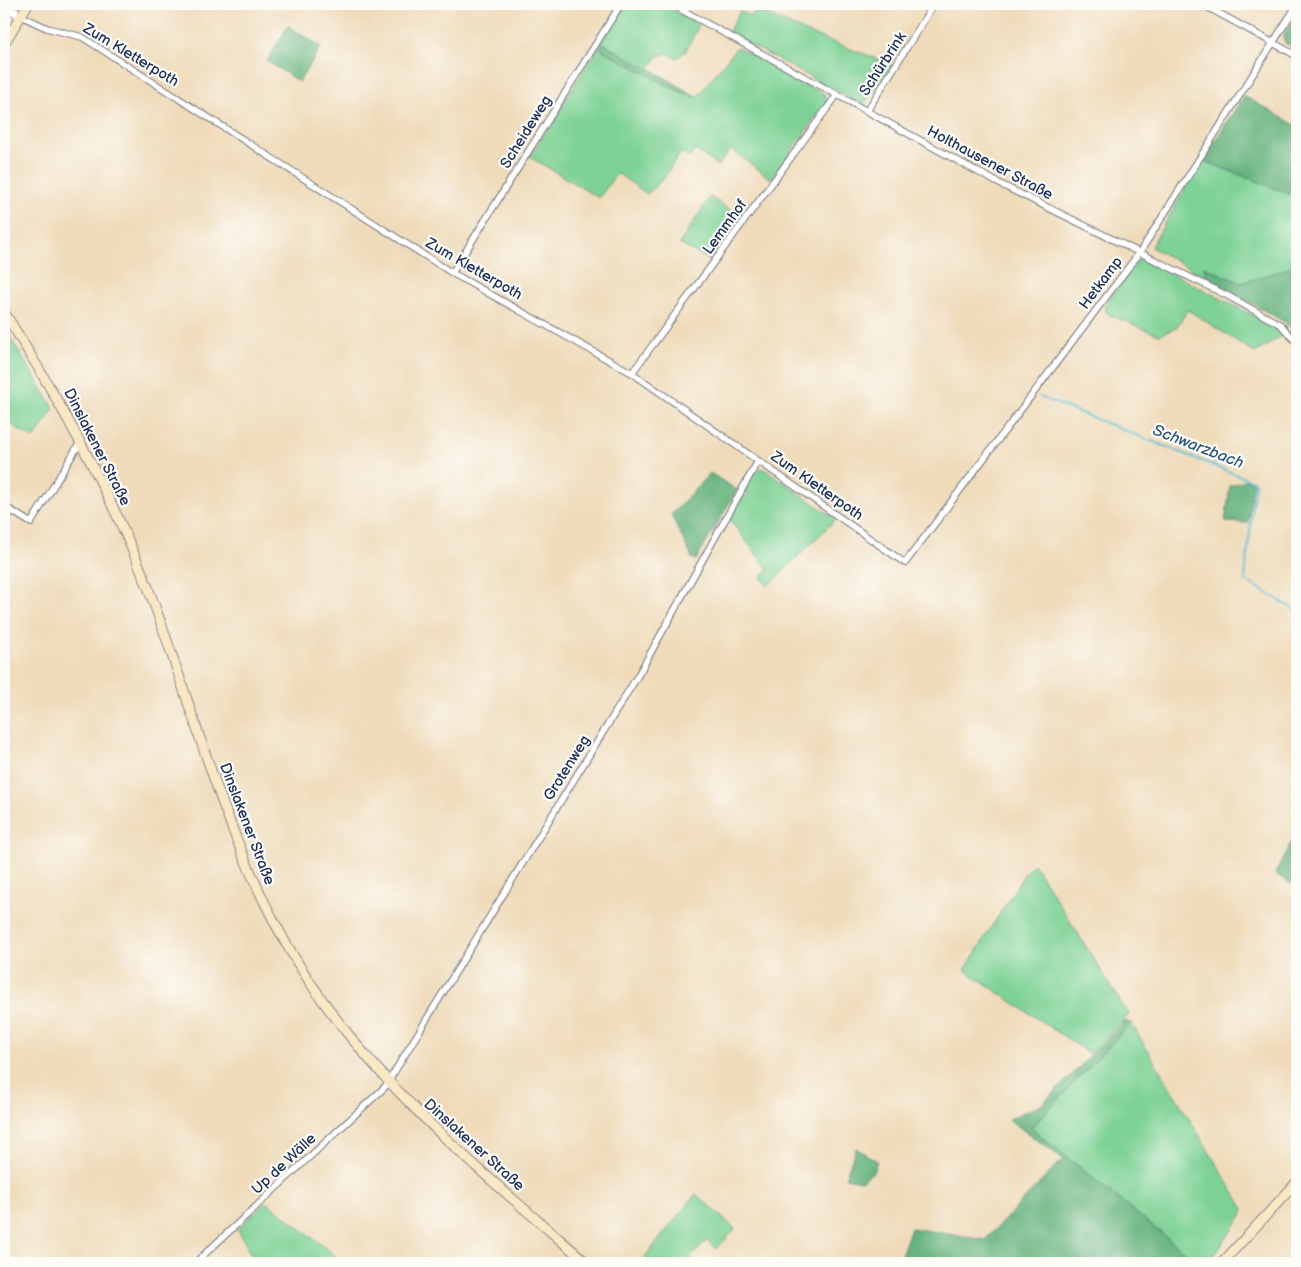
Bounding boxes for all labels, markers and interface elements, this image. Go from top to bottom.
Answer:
street label: Zum Kletterpoth [79,18,182,91]
street label: Schürbrink [855,28,911,100]
street label: Scheideweg [496,92,556,172]
street label: Holthausener Straße [924,122,1056,204]
street label: Lemmhof [699,196,751,258]
street label: Zum Kletterpoth [421,233,526,304]
street label: Hetkamp [1075,253,1127,313]
street label: Dinslakener Straße [59,385,135,509]
water label: Schwarzbach [1150,421,1246,473]
street label: Zum Kletterpoth [766,447,867,525]
street label: Grotenweg [539,732,595,804]
street label: Dinslakener Straße [215,760,279,888]
street label: Dinslakener Straße [420,1095,528,1195]
street label: Up de Wälle [248,1129,320,1199]

